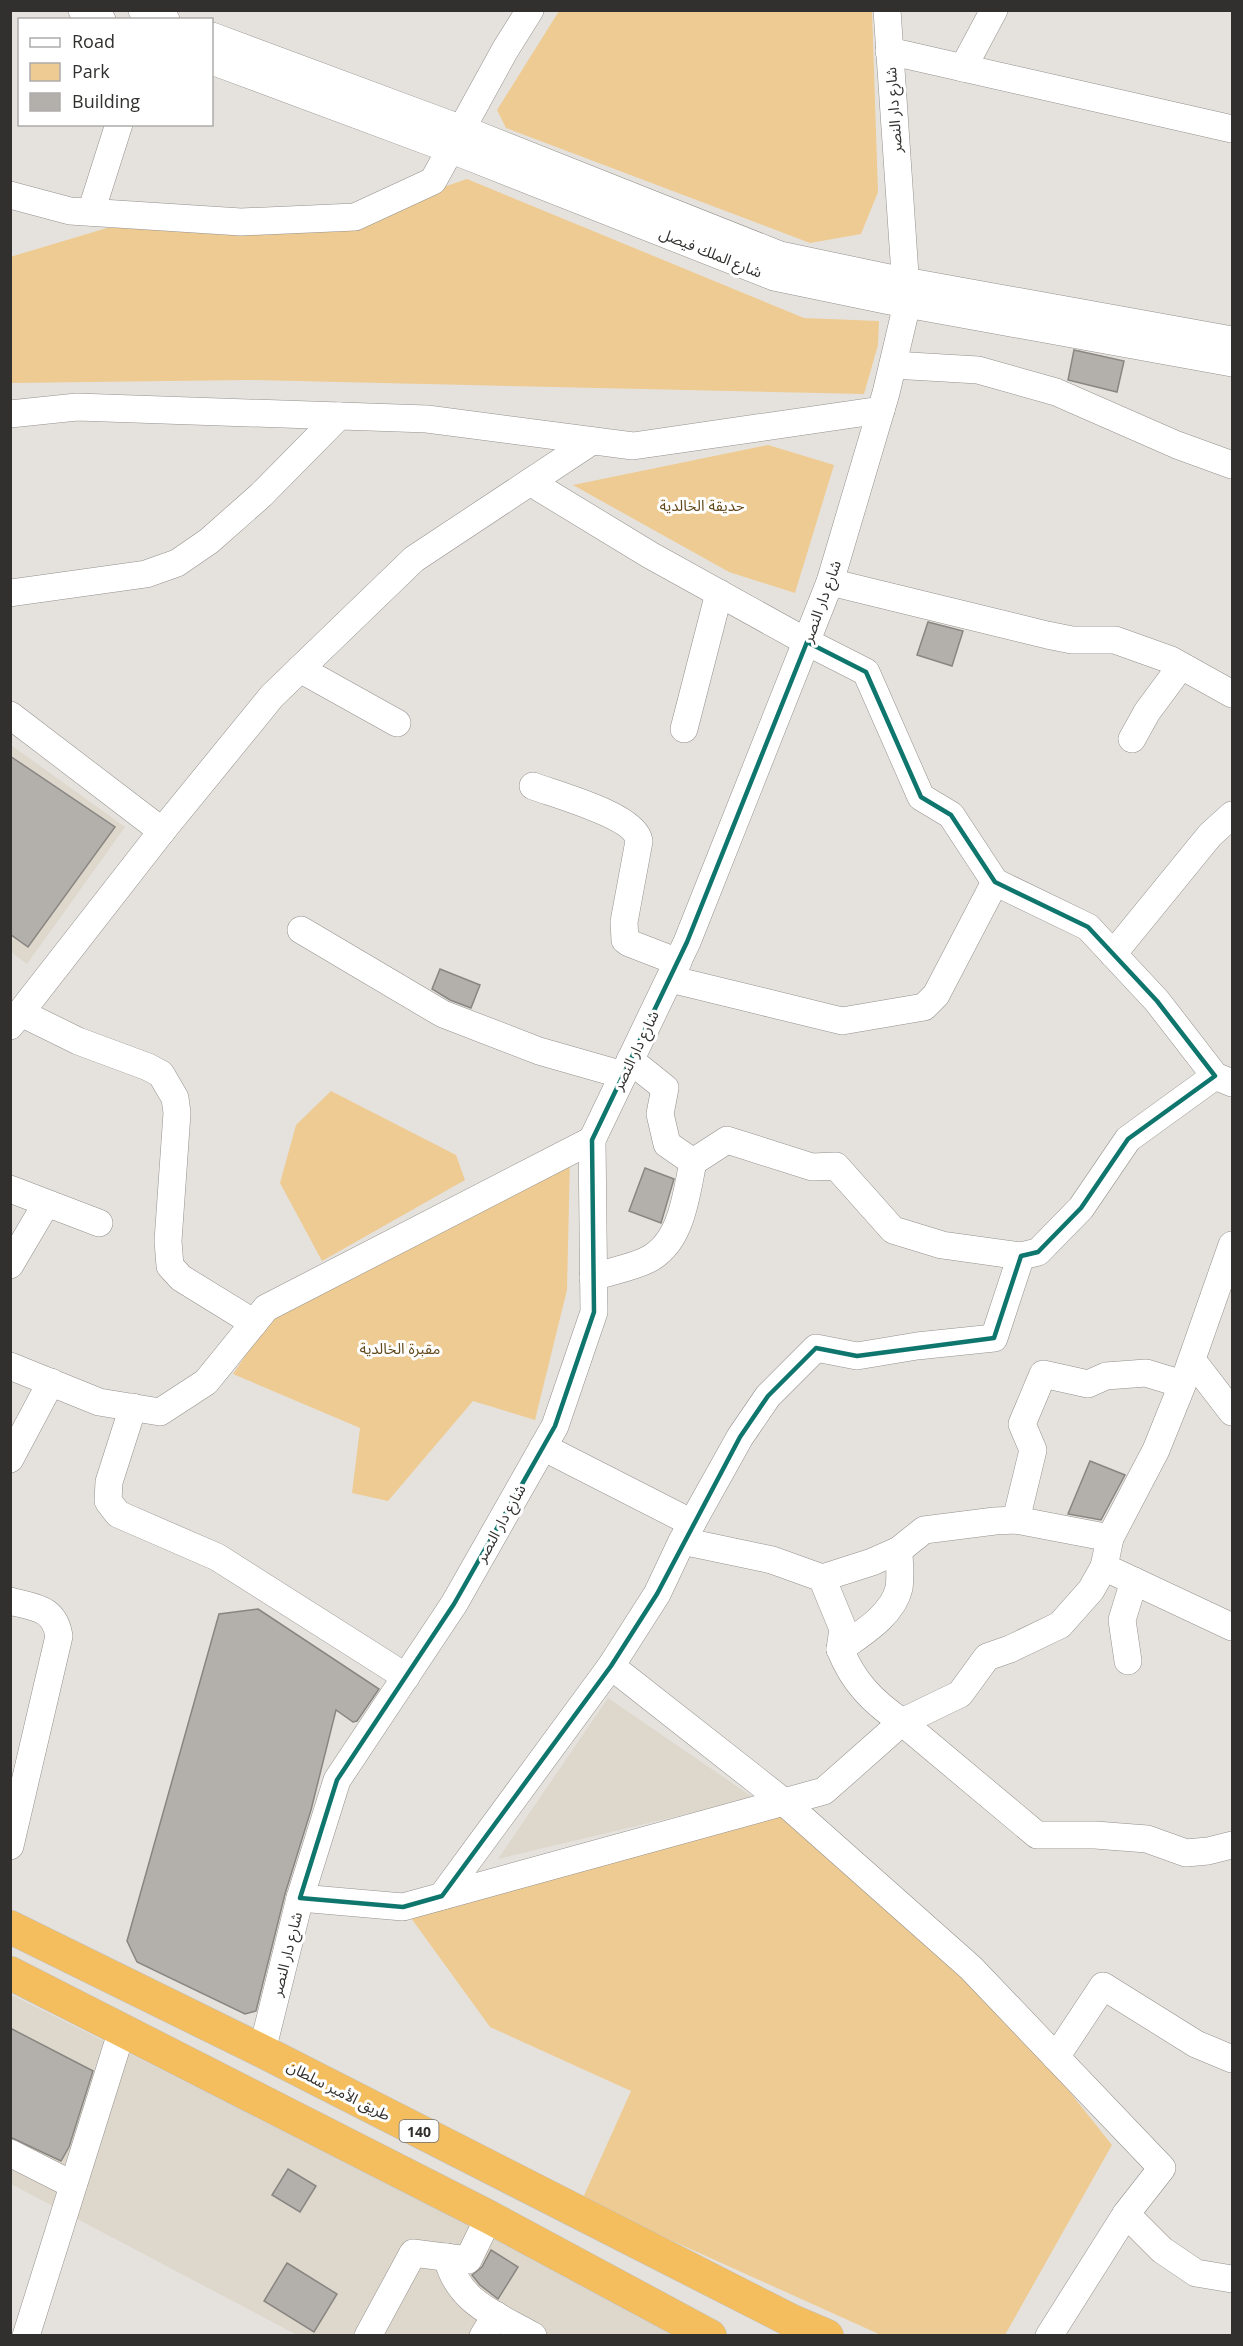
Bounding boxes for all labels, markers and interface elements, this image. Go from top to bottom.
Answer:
legend [18,18,213,126]
text: Road [72,29,115,53]
text: Park [72,59,110,83]
street label: شارع دار النصر [880,66,909,155]
text: Building [72,89,140,113]
street label: شارع الملك فيصل [656,222,765,285]
park label: حديقة الخالدية [660,495,745,515]
street label: شارع دار النصر [797,557,848,647]
street label: شارع دار النصر [607,1007,666,1095]
park label: مقبرة الخالدية [360,1338,440,1358]
street label: شارع دار النصر [470,1480,532,1568]
street label: شارع دار النصر [266,1910,309,2000]
street label: طريق الأمير سلطان [284,2055,394,2126]
road number: 140 [400,2120,438,2142]

